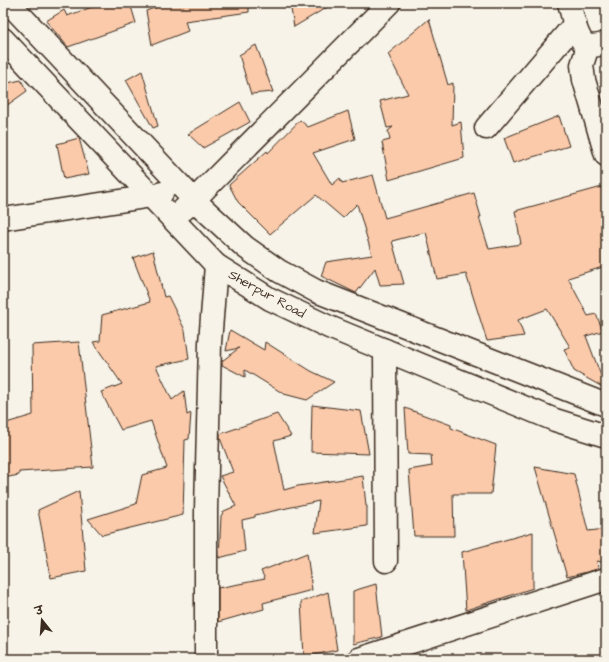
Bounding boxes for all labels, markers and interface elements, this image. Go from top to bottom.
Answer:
street label: Sherpur Road [225,266,309,323]
north arrow [22,600,62,640]
text: उ [33,602,47,619]

